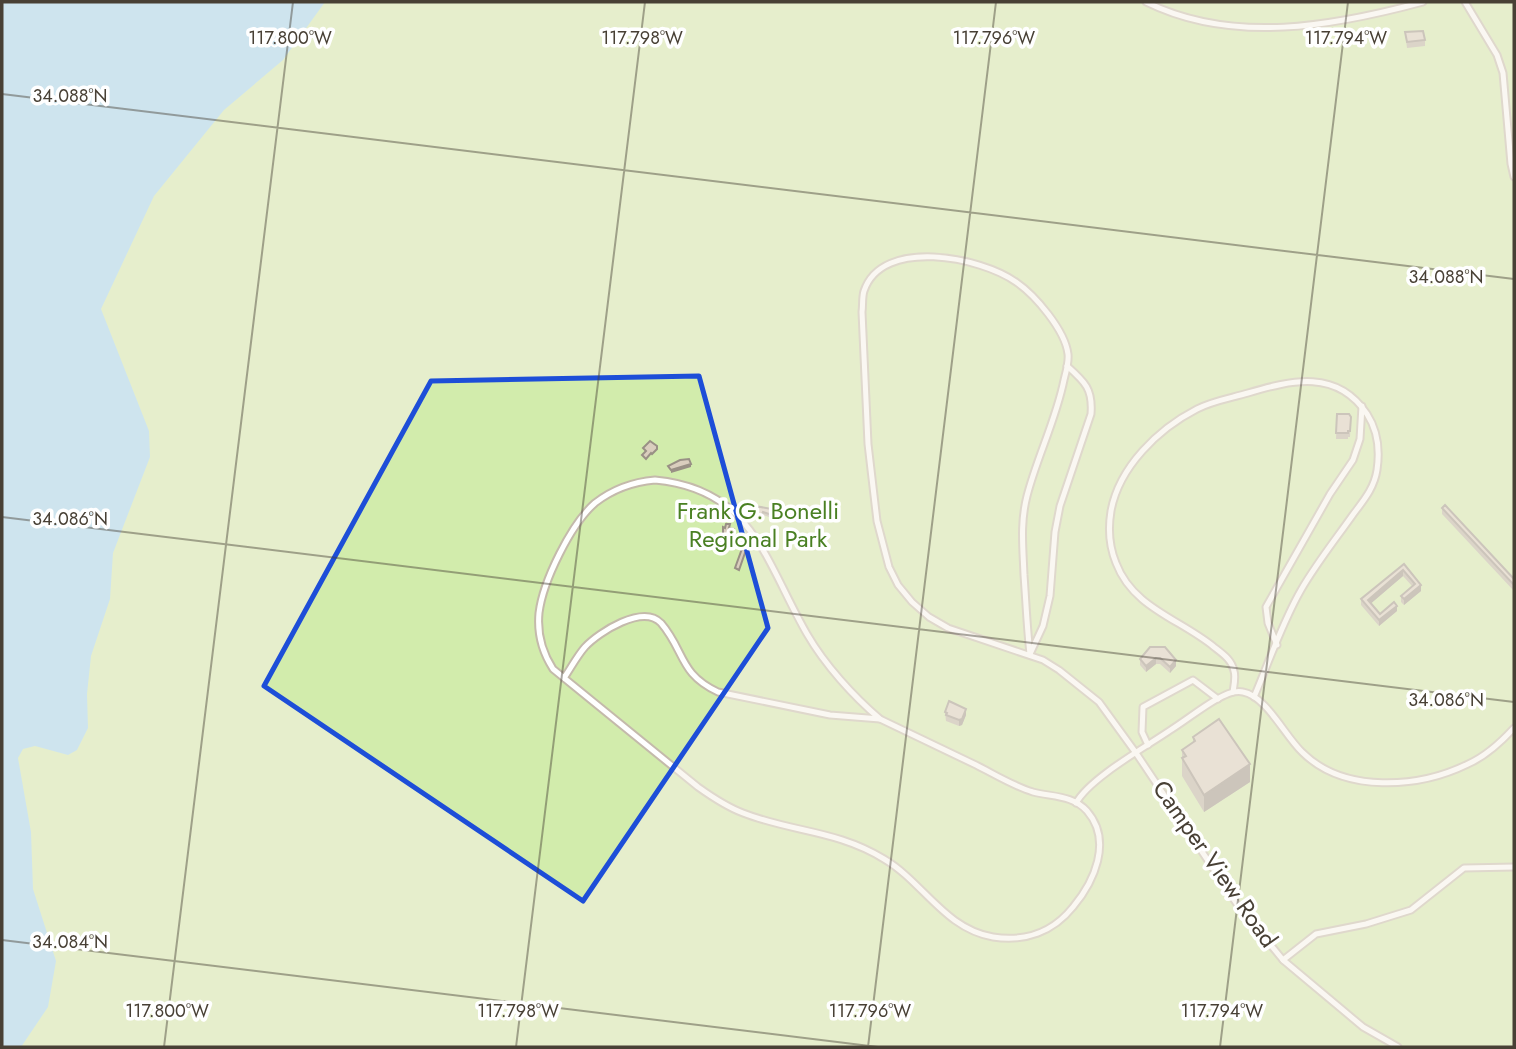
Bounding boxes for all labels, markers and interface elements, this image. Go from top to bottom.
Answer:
text: 117.800°W [248,25,332,51]
text: 117.798°W [601,25,683,51]
text: 117.796°W [953,25,1035,51]
text: 117.794°W [1305,25,1387,51]
text: 34.088°N [32,83,108,109]
text: 34.088°N [1408,264,1484,290]
park label: Frank G. Bonelli Regional Park [677,493,839,556]
text: 34.086°N [32,506,108,532]
text: 34.086°N [1408,687,1484,713]
street label: Camper View Road [1144,773,1286,955]
text: 34.084°N [32,929,108,955]
text: 117.800°W [125,998,209,1024]
text: 117.798°W [477,998,559,1024]
text: 117.796°W [829,998,911,1024]
text: 117.794°W [1181,998,1263,1024]

